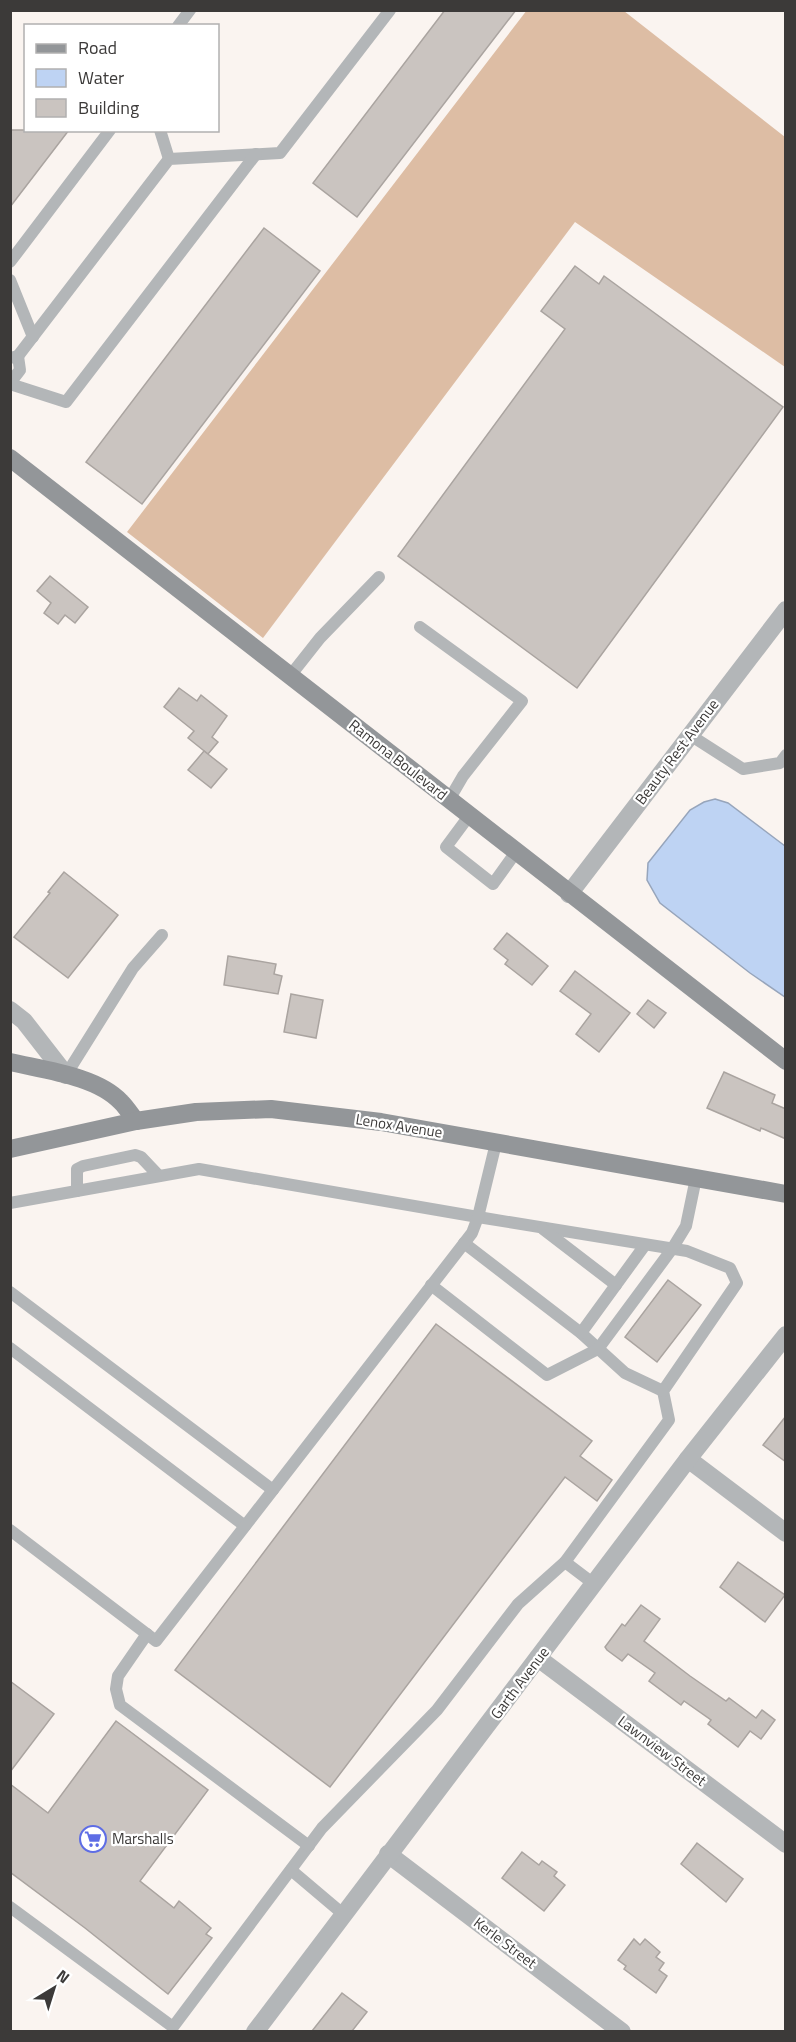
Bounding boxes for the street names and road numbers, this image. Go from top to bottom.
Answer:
street label: Beauty Rest Avenue [629,694,724,809]
street label: Ramona Boulevard [344,714,453,806]
street label: Lenox Avenue [354,1107,444,1144]
street label: Garth Avenue [485,1642,555,1724]
street label: Lawnview Street [613,1710,712,1792]
street label: Kerle Street [469,1911,542,1975]

